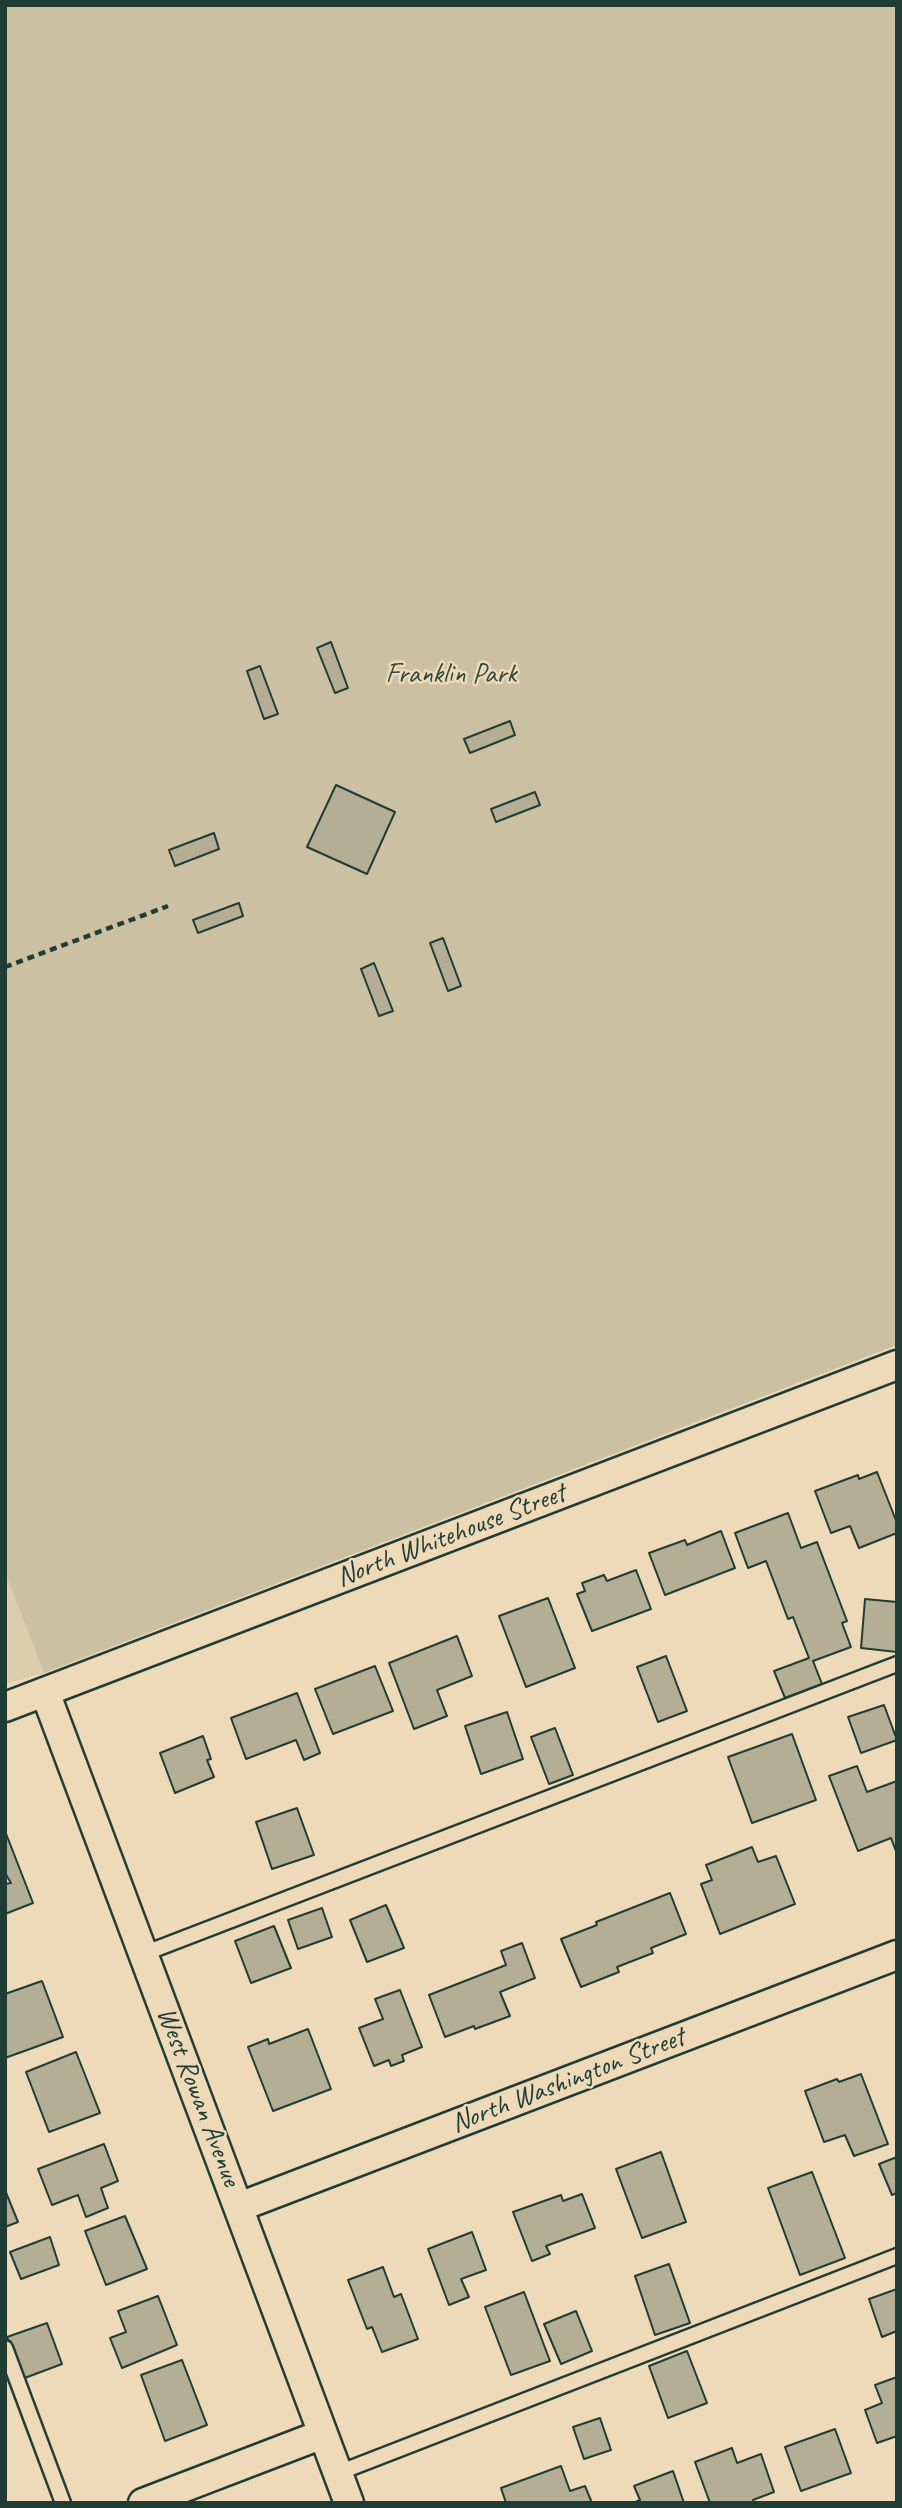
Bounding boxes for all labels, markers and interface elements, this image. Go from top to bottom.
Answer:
park label: Franklin Park [385,658,517,692]
street label: North Whitehouse Street [332,1477,570,1595]
street label: West Rowan Avenue [148,2003,248,2191]
street label: North Washington Street [446,2021,690,2141]

